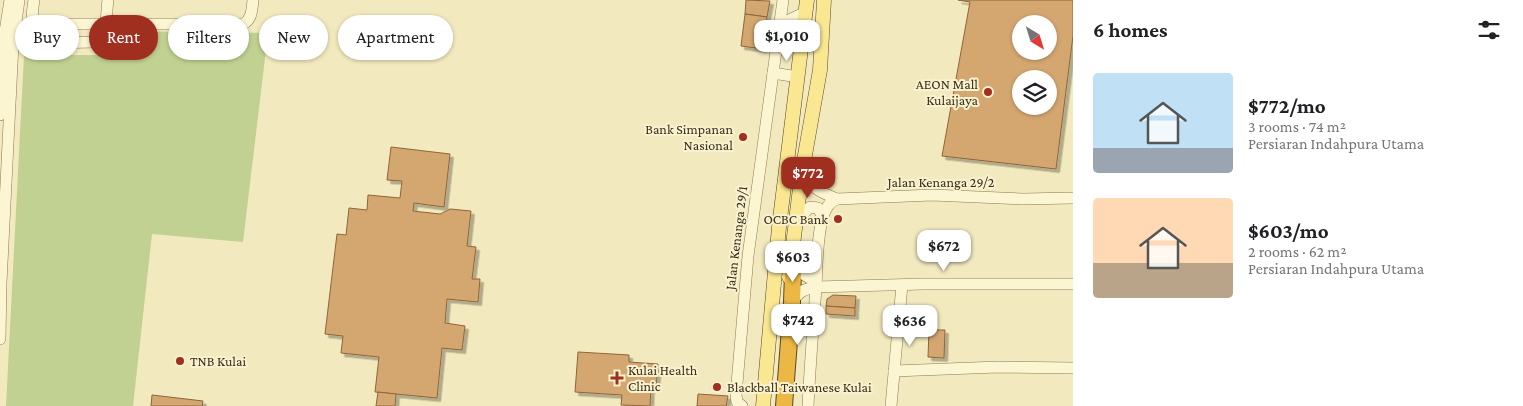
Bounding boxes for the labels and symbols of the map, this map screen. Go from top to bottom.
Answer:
north arrow [1012,15,1058,60]
pin: $1,010 [746,20,828,62]
place label: AEON Mall Kulaijaya [916,76,979,109]
marker: AEON Mall Kulaijaya [982,86,994,98]
place label: Bank Simpanan Nasional [645,121,733,153]
marker: Bank Simpanan Nasional [737,131,749,143]
pin: $772 [778,156,838,199]
street label: Jalan Kenanga 29/2 [885,174,995,190]
street label: Jalan Kenanga 29/1 [721,185,750,293]
place label: OCBC Bank [763,211,828,227]
marker: OCBC Bank [832,213,844,225]
pin: $672 [914,230,974,272]
pin: $603 [763,240,823,283]
pin: $742 [768,304,828,346]
pin: $636 [880,304,940,347]
place label: TNB Kulai [190,353,247,369]
marker: TNB Kulai [174,355,186,367]
place label: Kulai Health Clinic [628,362,698,394]
marker: Kulai Health Clinic [610,371,624,385]
place label: Blackball Taiwanese Kulai [727,379,872,395]
marker: Blackball Taiwanese Kulai [711,381,723,393]

